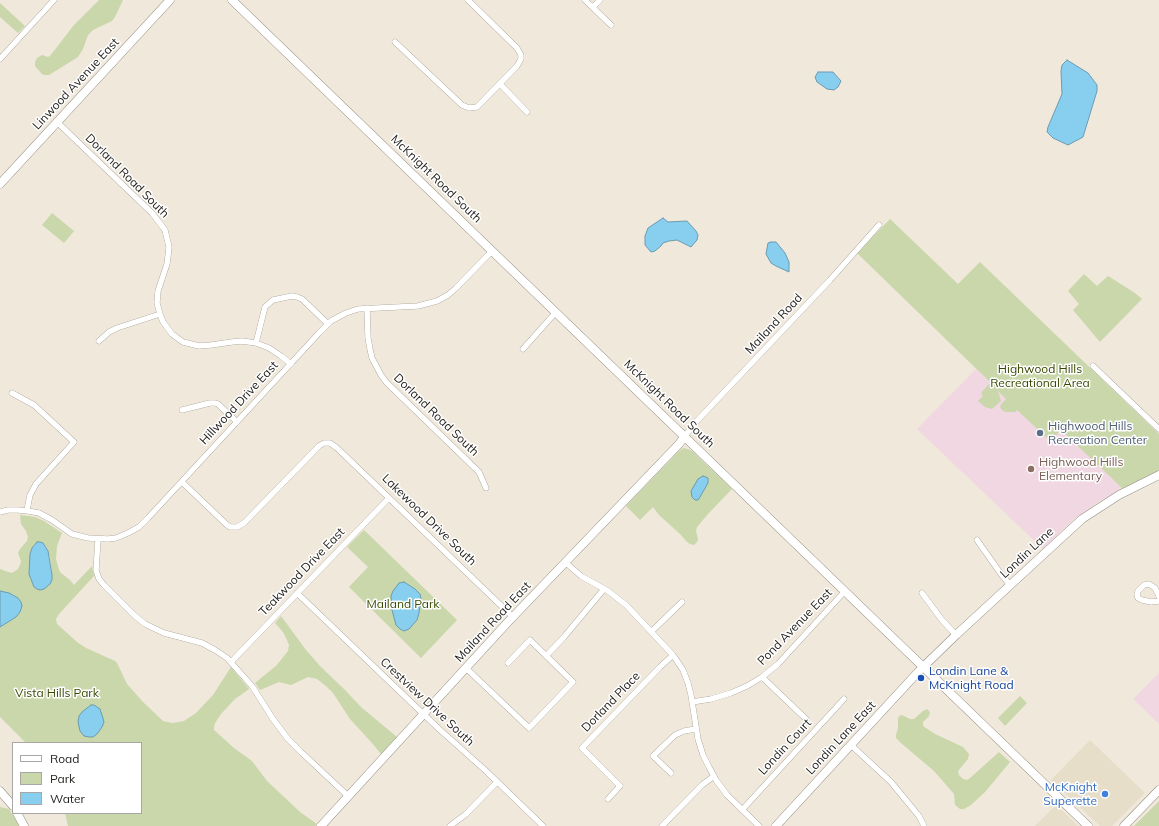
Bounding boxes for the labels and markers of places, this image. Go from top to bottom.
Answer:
place label: Highwood Hills Recreation Center [1048,419,1147,447]
marker: Highwood Hills Recreation Center [1035,428,1045,438]
place label: Highwood Hills Elementary [1039,455,1123,483]
marker: Highwood Hills Elementary [1026,464,1036,474]
place label: Londin Lane & McKnight Road [929,664,1014,692]
marker: Londin Lane & McKnight Road [916,673,926,683]
place label: McKnight Superette [1043,780,1097,808]
marker: McKnight Superette [1100,789,1110,799]

